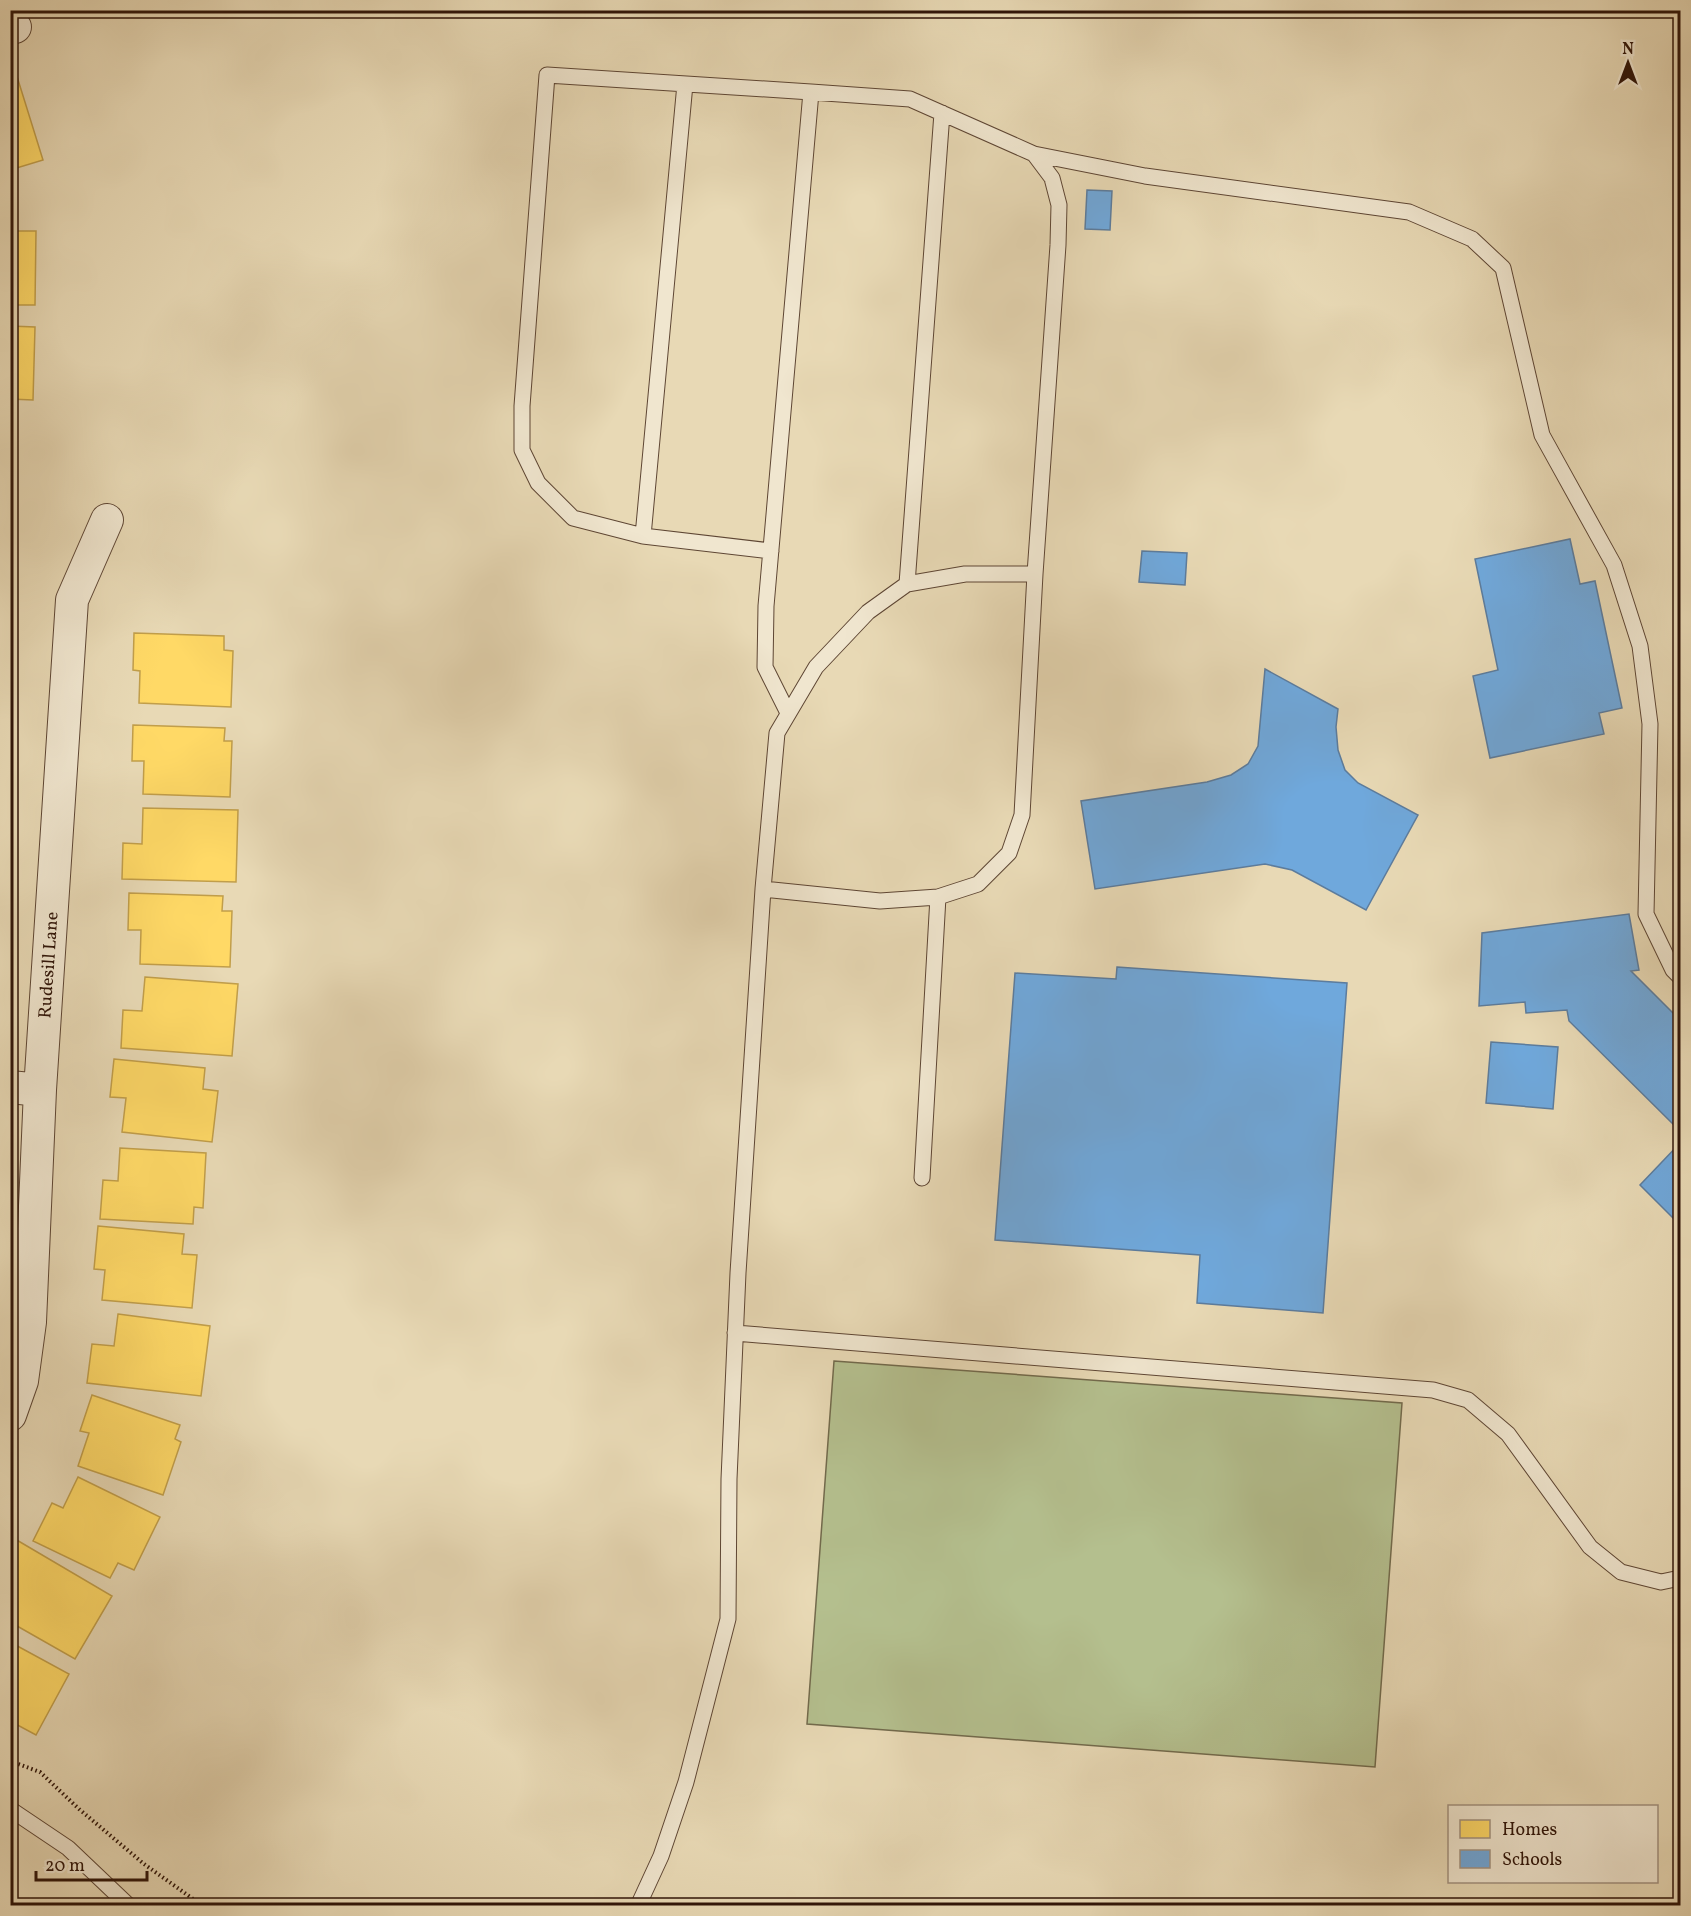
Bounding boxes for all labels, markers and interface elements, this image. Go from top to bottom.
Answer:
north arrow [1598,33,1658,93]
text: N [1622,39,1634,61]
street label: Rudesill Lane [33,911,66,1019]
legend [1448,1805,1658,1883]
text: Homes [1502,1818,1557,1843]
scale bar [36,1844,147,1882]
text: Schools [1502,1848,1562,1873]
text: 20 m [45,1854,85,1879]

